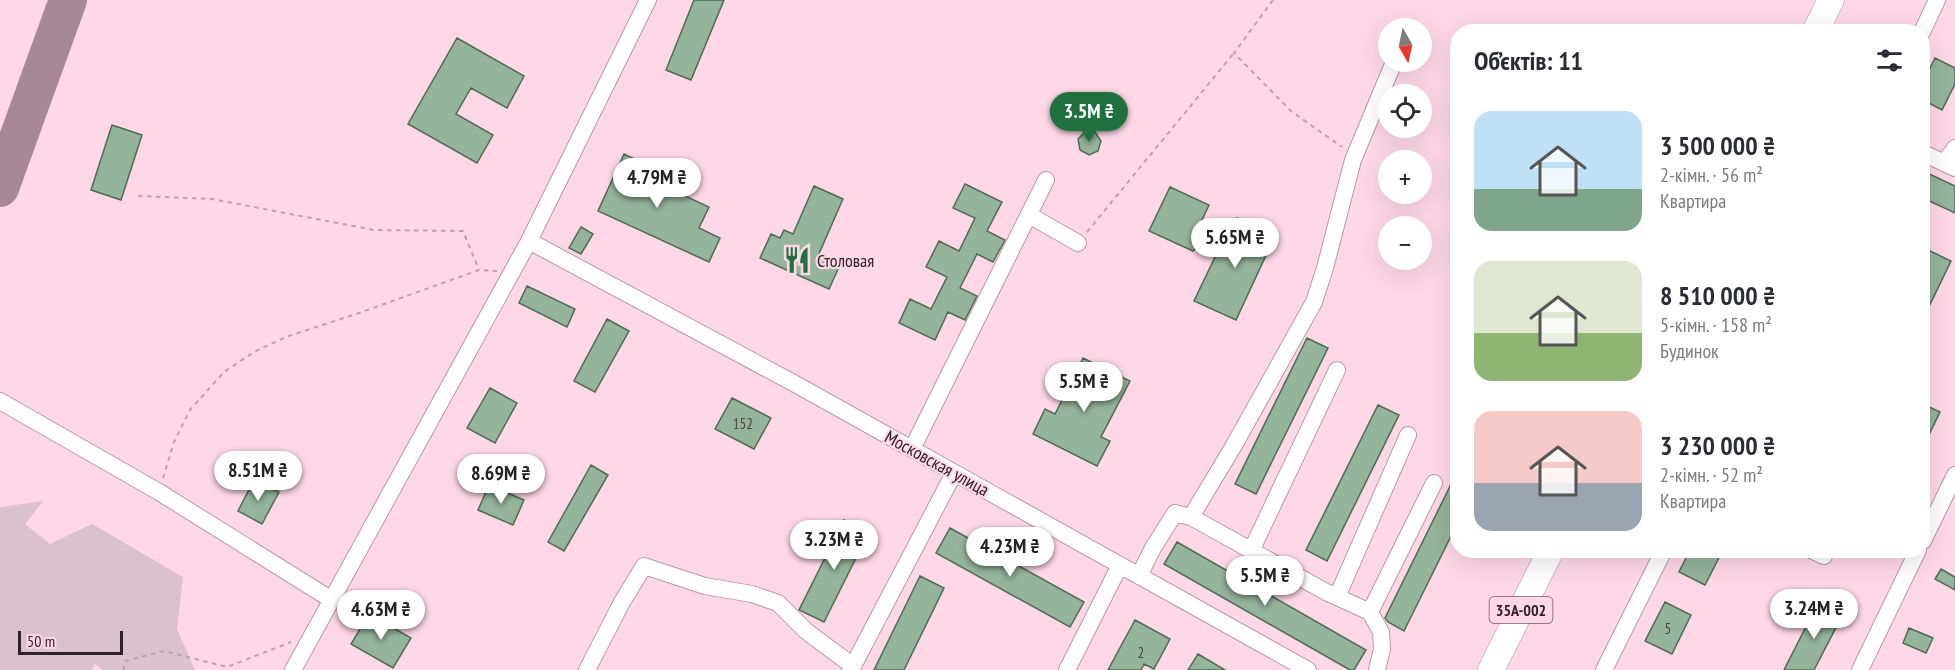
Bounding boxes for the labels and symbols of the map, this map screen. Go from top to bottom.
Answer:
north arrow [1378,18,1432,72]
pin: 3.5M ₴ [1040,92,1138,143]
pin: 4.79M ₴ [602,158,712,209]
pin: 5.65M ₴ [1180,218,1290,269]
restaurant icon: Столовая [782,245,812,275]
place label: Столовая [817,249,874,272]
pin: 5.5M ₴ [1035,362,1133,413]
house number: 152 [733,414,753,433]
street label: Московская улица [881,425,993,501]
pin: 8.51M ₴ [203,451,313,502]
pin: 8.69M ₴ [446,454,556,505]
pin: 3.23M ₴ [779,520,889,571]
pin: 4.23M ₴ [955,527,1065,578]
pin: 5.5M ₴ [1216,556,1314,607]
pin: 3.24M ₴ [1759,589,1869,640]
pin: 4.63M ₴ [326,590,436,641]
road number: 35А-002 [1490,597,1552,623]
house number: 5 [1665,619,1671,638]
scale bar [18,628,123,656]
house number: 2 [1138,643,1144,662]

